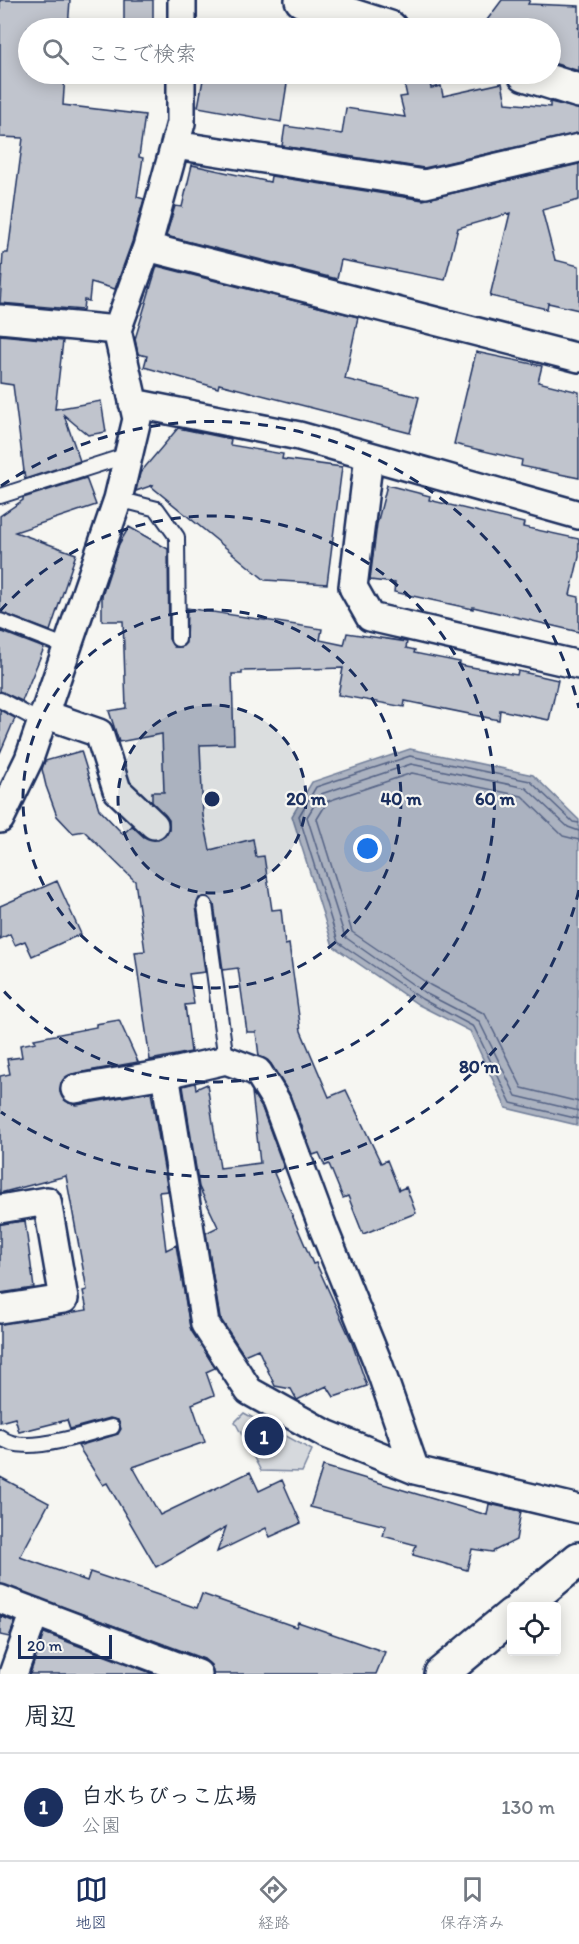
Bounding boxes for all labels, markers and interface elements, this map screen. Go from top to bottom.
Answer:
search box [18,18,561,84]
icon: search [39,35,72,68]
text: ここで検索 [87,40,197,67]
text: 20 m [286,788,327,810]
text: 40 m [380,788,422,810]
text: 60 m [475,788,516,810]
centre of rings [202,789,222,809]
your location [353,834,382,863]
text: 80 m [459,1056,500,1078]
pin: 1 [244,1414,284,1458]
map controls [507,1602,561,1656]
button: locate [507,1602,561,1656]
scale bar [18,1632,112,1660]
text: 20 m [27,1636,62,1655]
text: 周辺 [24,1700,76,1732]
text: 白水ちびっこ広場 [81,1782,257,1809]
text: 1 [39,1795,48,1819]
text: 130 m [501,1795,555,1819]
text: 公園 [81,1813,121,1837]
tab: 地図 [75,1873,108,1933]
tab: 経路 [257,1873,290,1933]
tab: 保存済み [440,1873,504,1933]

